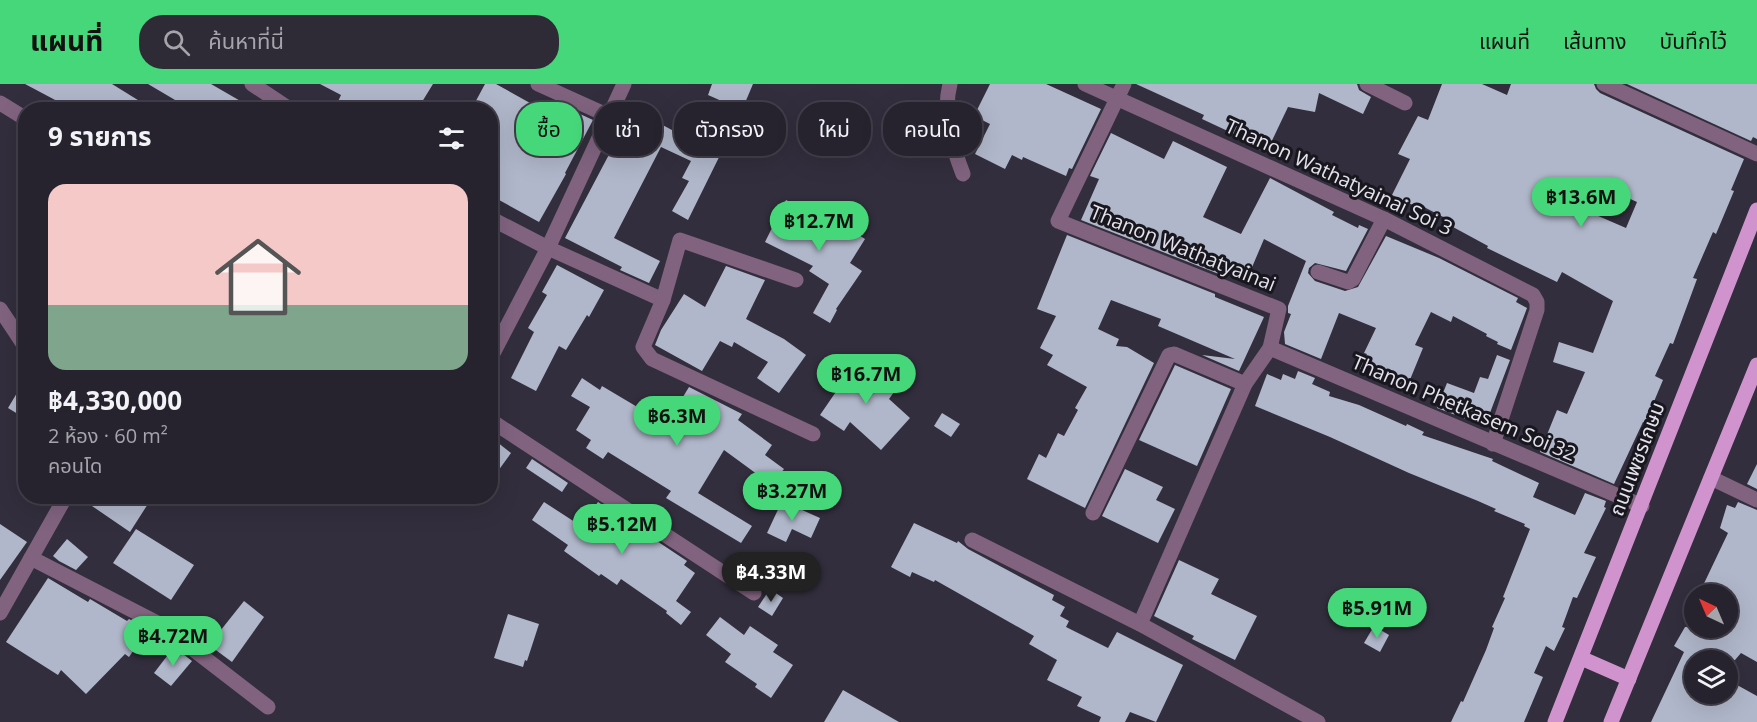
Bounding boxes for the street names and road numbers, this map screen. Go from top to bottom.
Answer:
street label: Thanon Wathatyainai Soi 3 [1221,112,1457,241]
street label: Thanon Wathatyainai [1086,198,1280,297]
street label: Thanon Phetkasem Soi 32 [1348,348,1580,467]
street label: ถนนเพชรเกษม [1602,398,1671,520]

